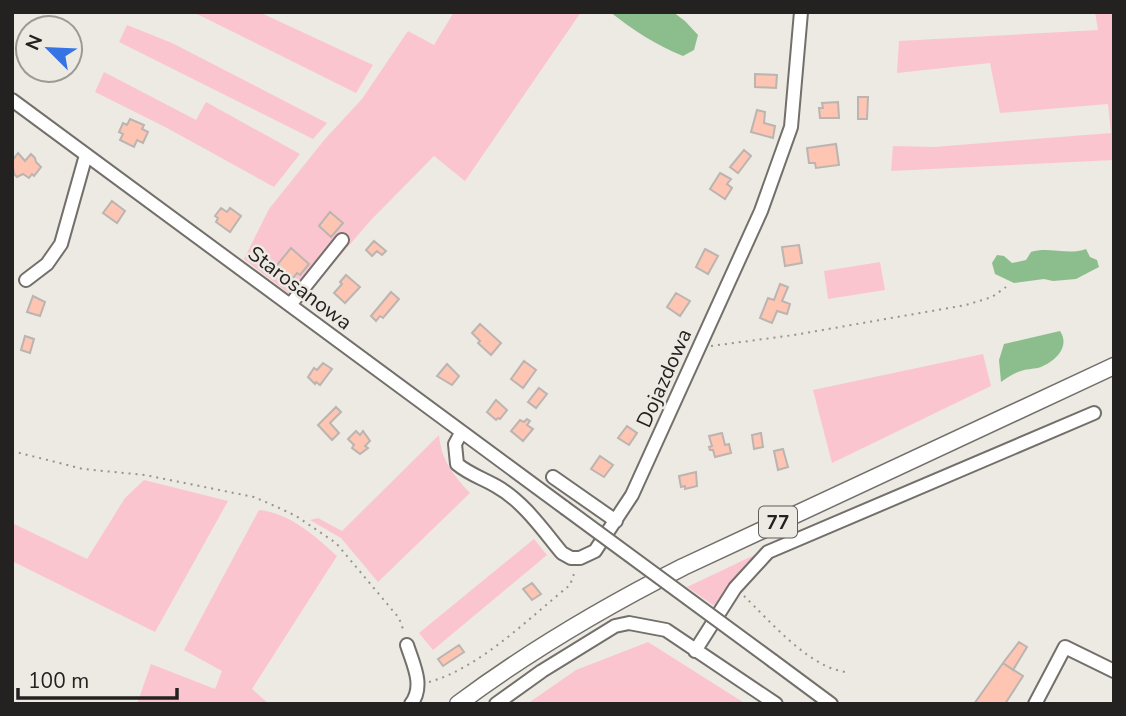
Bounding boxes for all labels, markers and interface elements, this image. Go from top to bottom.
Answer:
north arrow [14,14,84,84]
text: N [20,31,49,54]
street label: Starosanowa [242,240,358,336]
street label: Dojazdowa [630,324,698,432]
road number: 77 [759,506,797,538]
scale bar [18,656,177,700]
text: 100 m [28,667,89,695]

